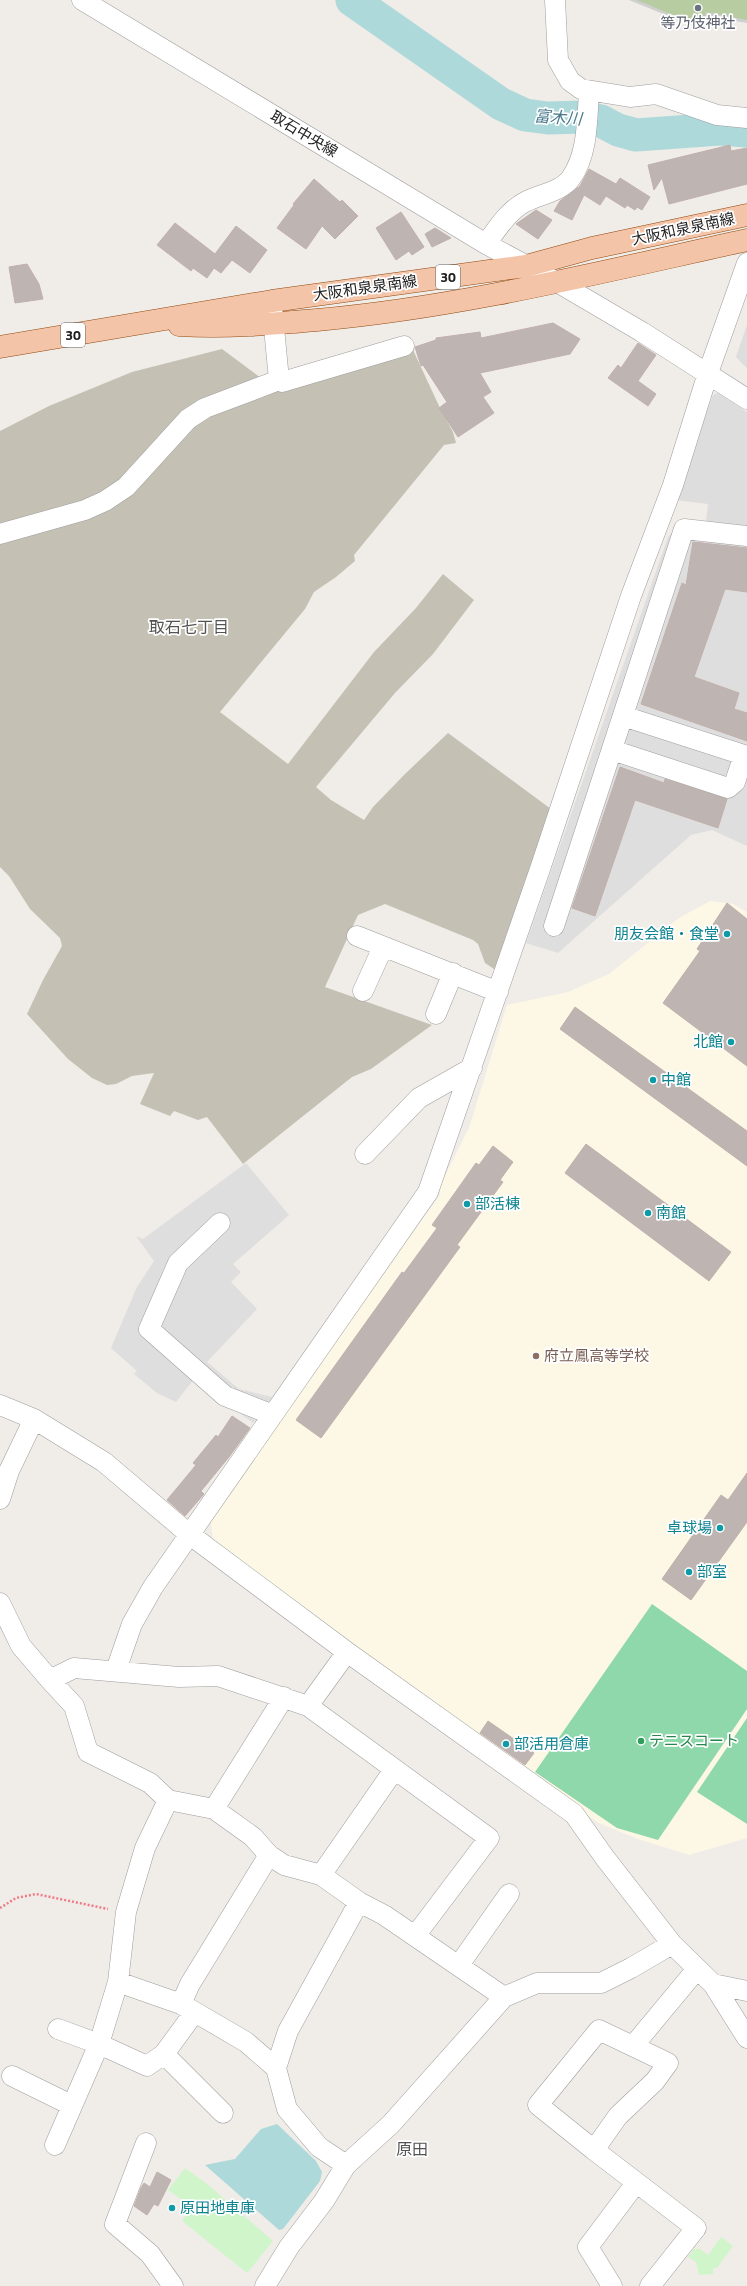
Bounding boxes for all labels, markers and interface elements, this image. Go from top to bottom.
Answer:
marker: 等乃伎神社 [693,3,703,13]
place label: 等乃伎神社 [660,11,736,34]
water label: 富木川 [533,103,585,131]
street label: 取石中央線 [266,104,342,163]
street label: 大阪和泉泉南線 [629,206,737,251]
road number: 30 [436,265,460,289]
street label: 大阪和泉泉南線 [311,269,419,306]
road number: 30 [61,323,85,347]
district label: 取石七丁目 [149,615,229,639]
place label: 朋友会館・食堂 [614,922,719,945]
marker: 朋友会館・食堂 [722,929,732,939]
place label: 北館 [693,1030,723,1053]
marker: 北館 [726,1037,736,1047]
place label: 中館 [661,1068,691,1091]
marker: 中館 [648,1075,658,1085]
place label: 部活棟 [475,1192,520,1215]
marker: 部活棟 [462,1199,472,1209]
place label: 南館 [656,1201,686,1224]
marker: 南館 [643,1208,653,1218]
place label: 府立鳳高等学校 [544,1344,649,1367]
marker: 府立鳳高等学校 [531,1351,541,1361]
place label: 卓球場 [667,1516,712,1539]
marker: 卓球場 [715,1523,725,1533]
place label: 部室 [697,1560,727,1583]
marker: 部室 [684,1567,694,1577]
place label: テニスコート [649,1729,739,1752]
place label: 部活用倉庫 [514,1732,589,1755]
marker: テニスコート [636,1736,646,1746]
marker: 部活用倉庫 [501,1739,511,1749]
district label: 原田 [396,2137,428,2161]
place label: 原田地車庫 [180,2196,255,2219]
marker: 原田地車庫 [167,2203,177,2213]

